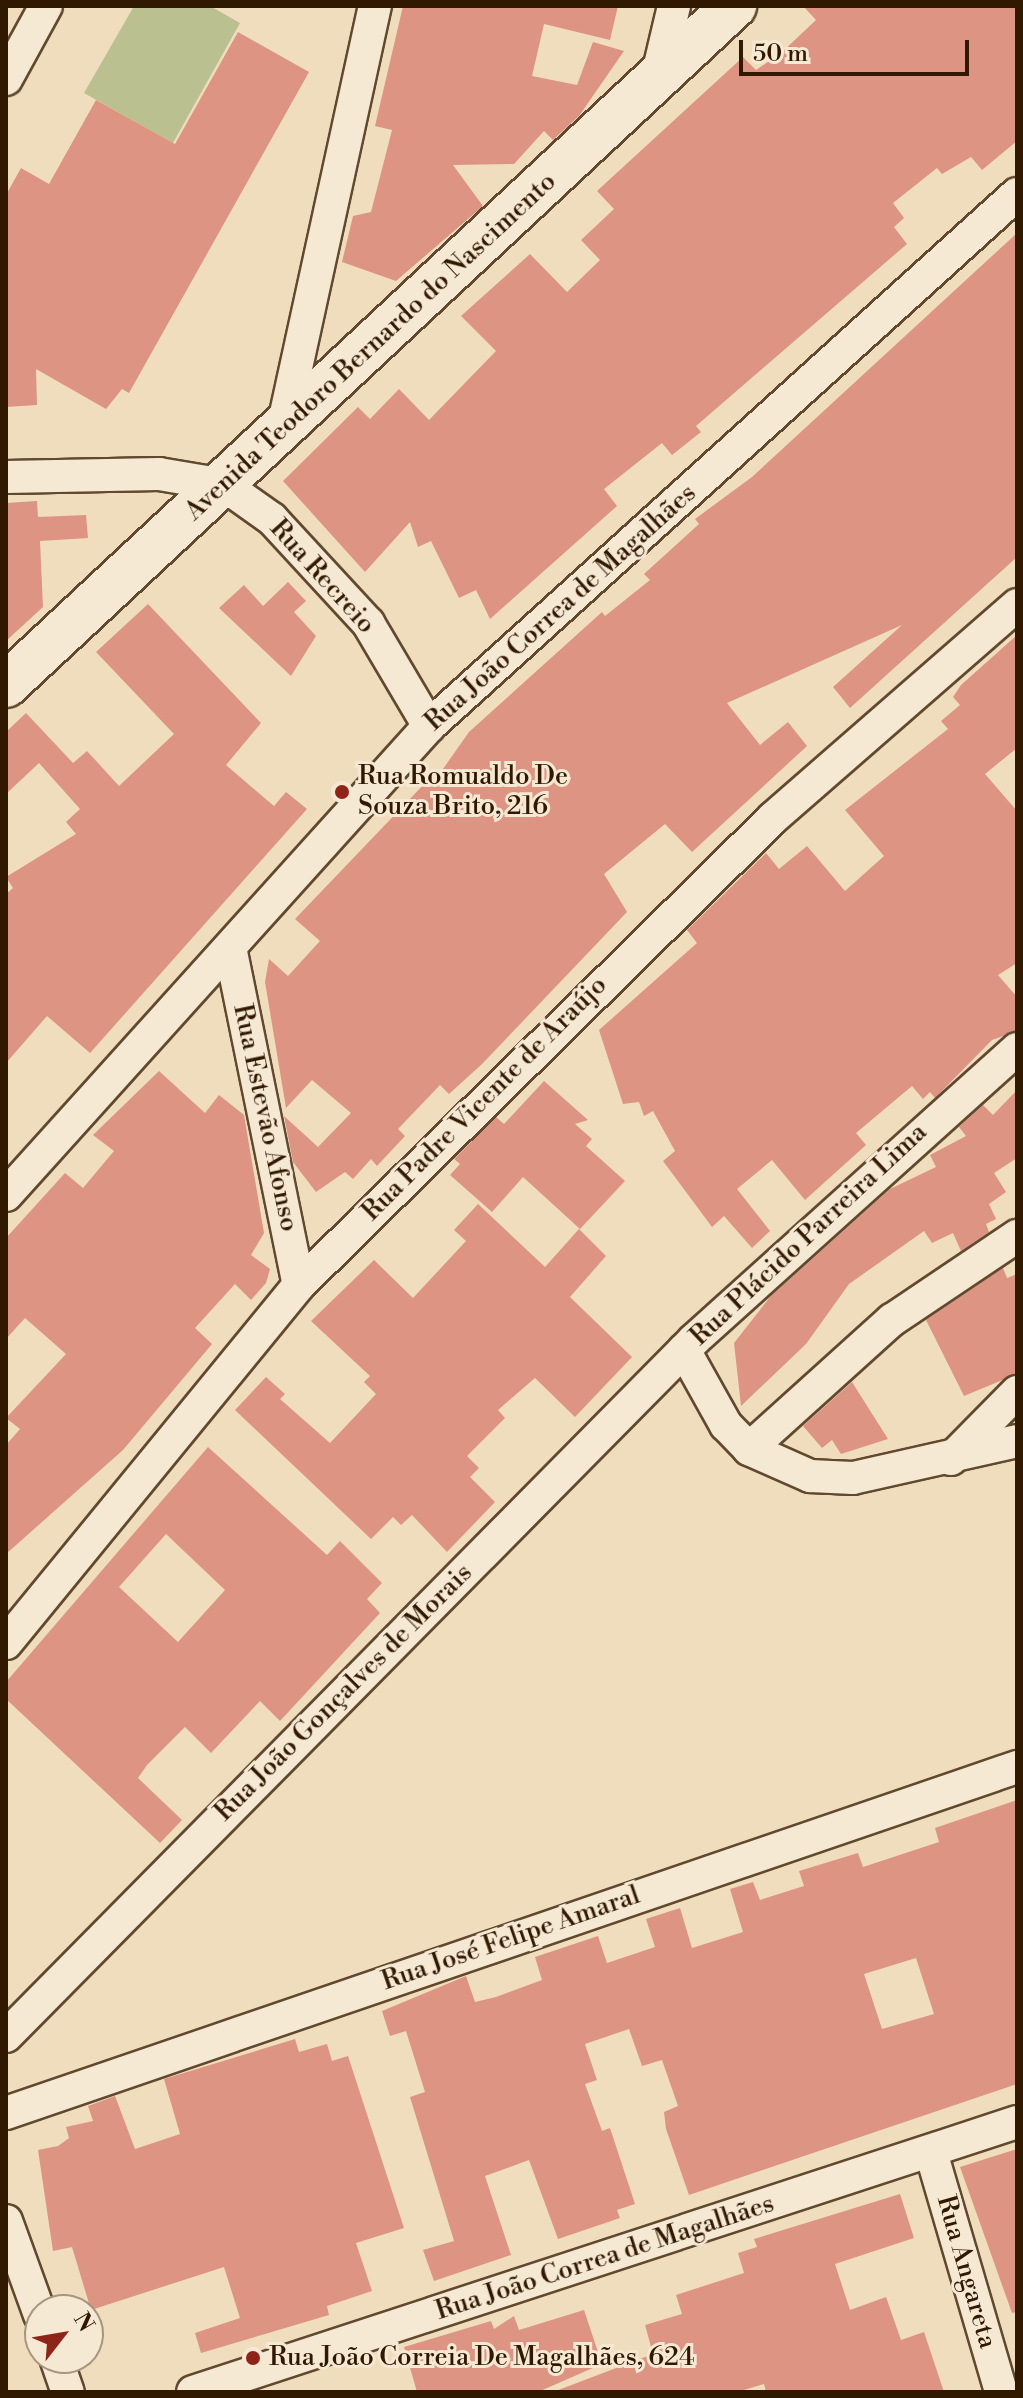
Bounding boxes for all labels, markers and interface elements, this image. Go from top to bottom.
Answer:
scale bar [743,24,973,74]
text: 50 m [753,39,808,69]
street label: Avenida Teodoro Bernardo do Nascimento [179,167,563,527]
street label: Rua João Correa de Magalhães [419,478,703,738]
street label: Rua Recreio [263,514,381,640]
place label: Rua Romualdo De Souza Brito, 216 [358,761,568,822]
marker: Rua Romualdo De Souza Brito, 216 [333,783,351,801]
street label: Rua Padre Vicente de Araújo [356,970,614,1228]
street label: Rua Estevão Afonso [226,1001,304,1235]
street label: Rua Plácido Parreira Lima [684,1117,934,1353]
street label: Rua João Gonçalves de Morais [209,1558,479,1828]
street label: Rua José Felipe Amaral [378,1880,644,1998]
street label: Rua João Correa de Magalhães [432,2188,778,2328]
street label: Rua Angareta [929,2192,1003,2352]
north arrow [24,2294,104,2374]
text: N [67,2308,99,2337]
place label: Rua João Correia De Magalhães, 624 [269,2342,695,2374]
marker: Rua João Correia De Magalhães, 624 [244,2349,262,2367]

